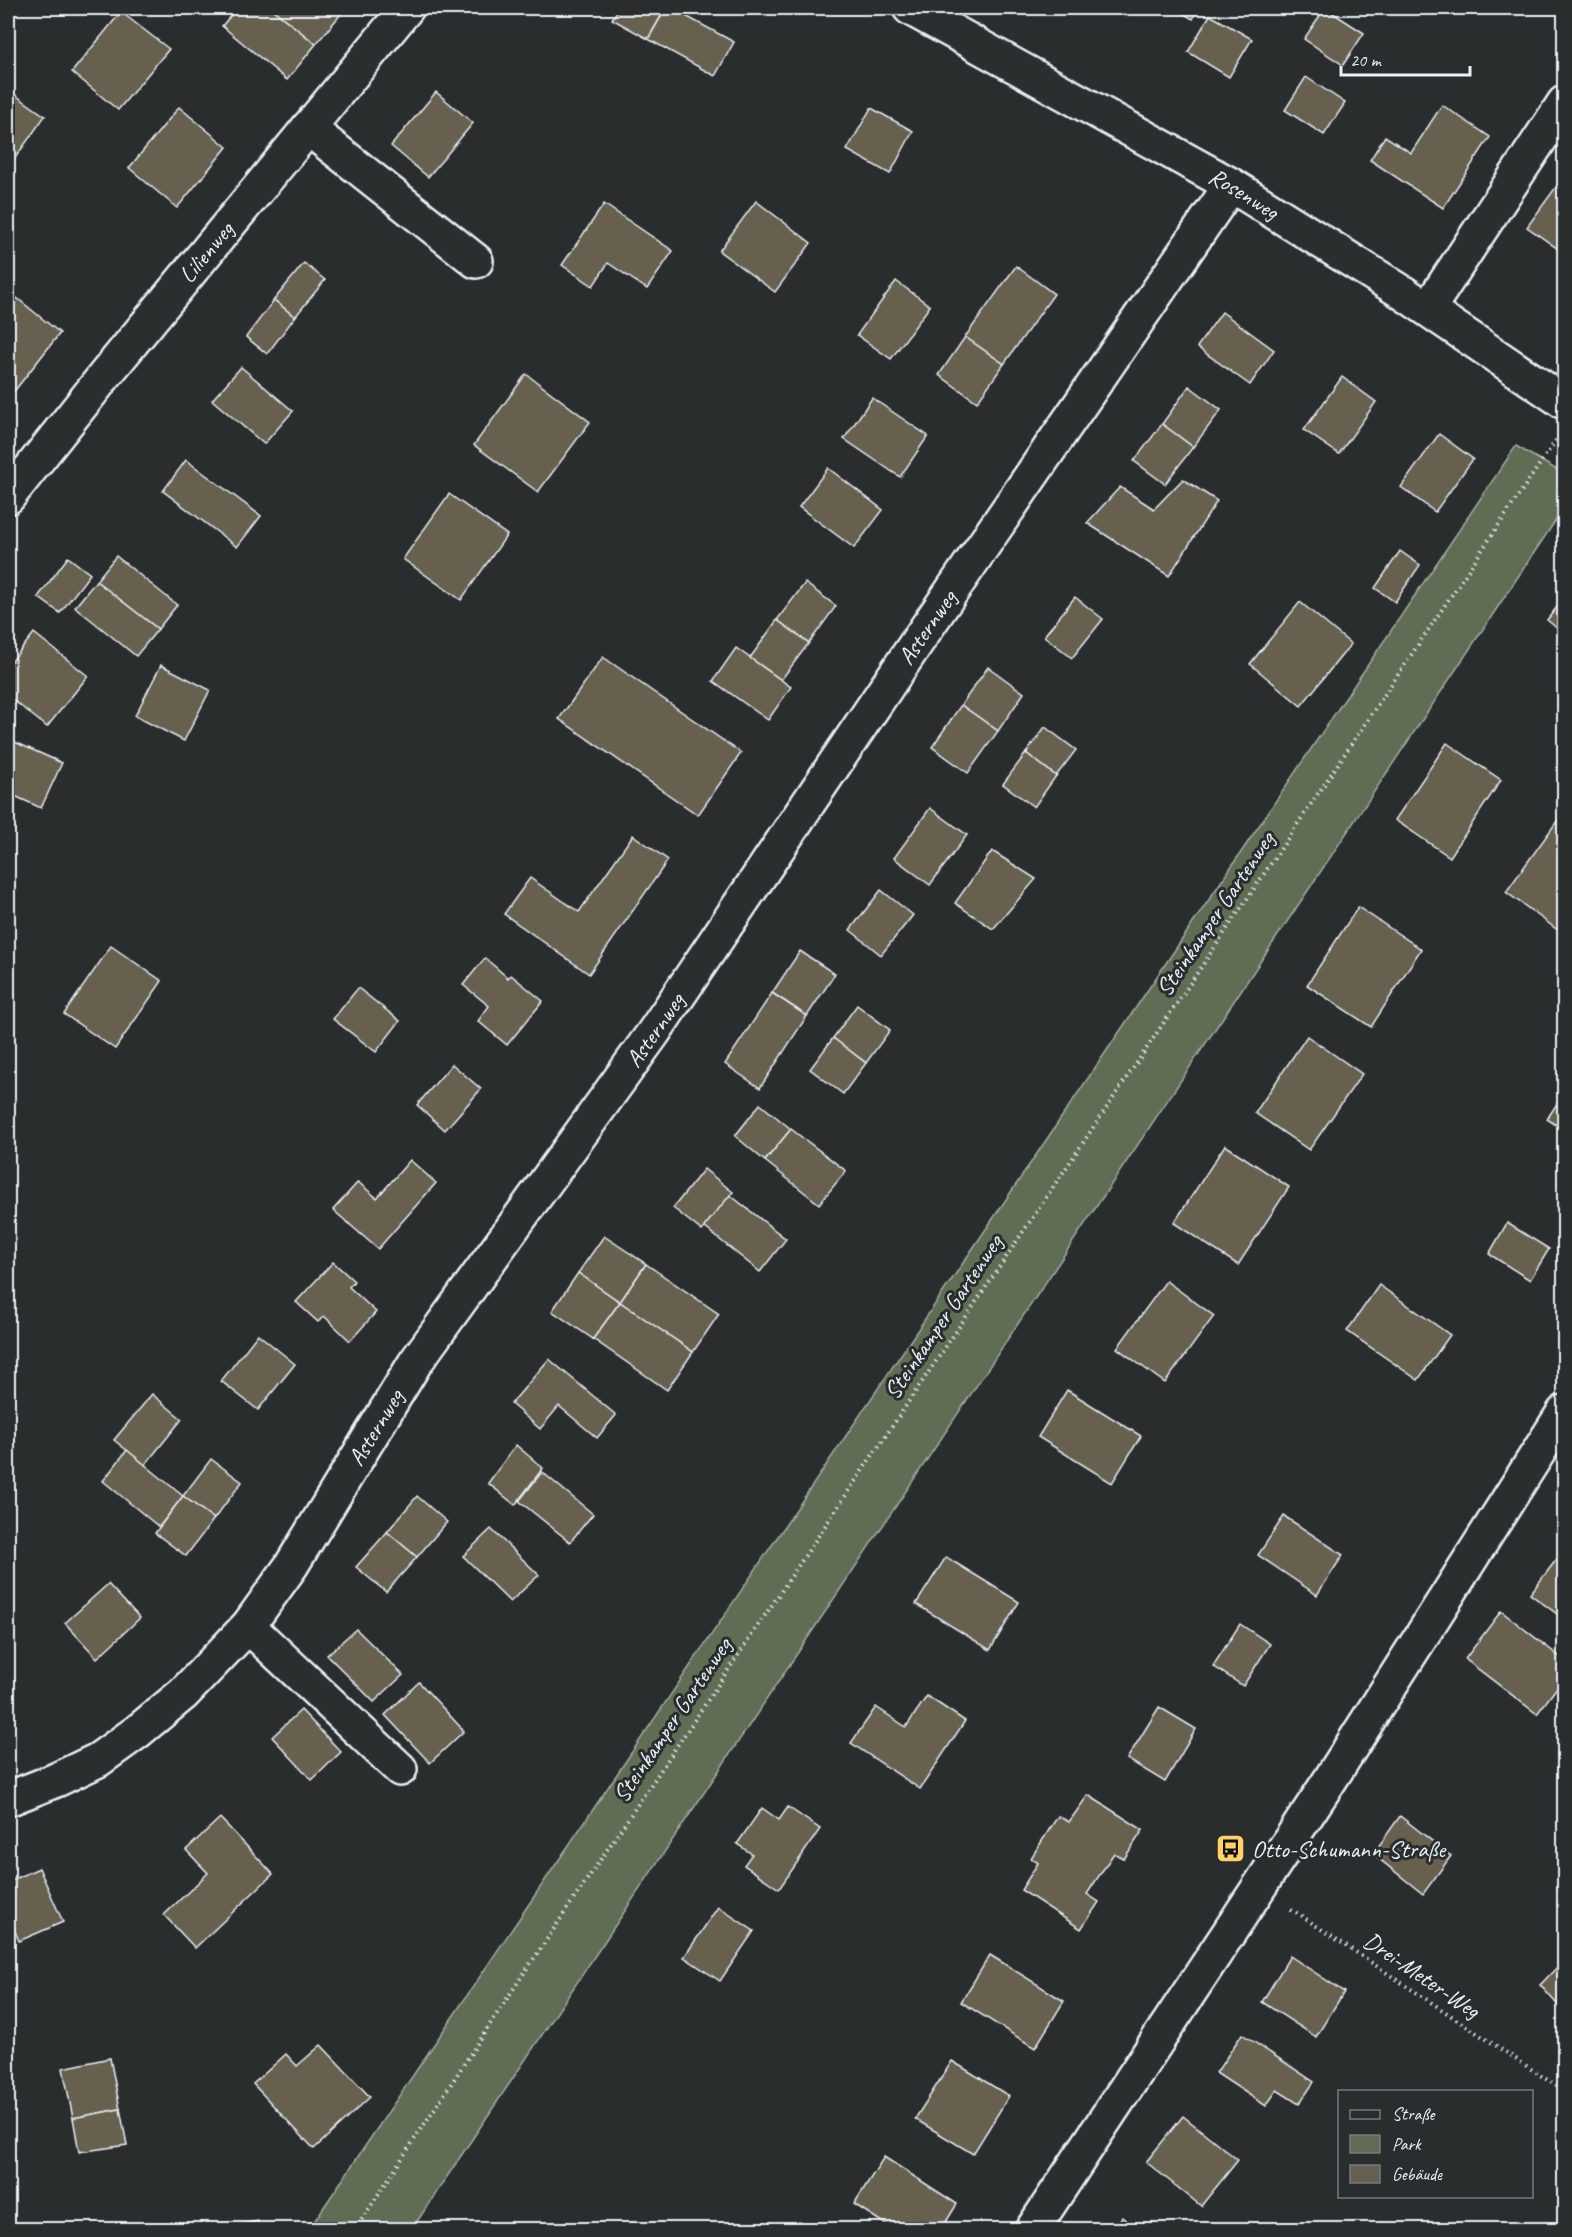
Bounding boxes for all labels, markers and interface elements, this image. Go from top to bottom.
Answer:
scale bar [1341,39,1470,77]
text: 20 m [1350,49,1383,71]
street label: Rosenweg [1204,161,1286,227]
street label: Lilienweg [172,214,241,289]
street label: Asternweg [891,583,964,670]
street label: Steinkamper Gartenweg [1149,824,1282,1002]
street label: Asternweg [619,986,692,1073]
street label: Steinkamper Gartenweg [877,1227,1010,1405]
street label: Asternweg [341,1383,411,1471]
street label: Steinkamper Gartenweg [606,1630,739,1808]
bus stop icon: Otto-Schumann-Straße [1215,1833,1247,1865]
place label: Otto-Schumann-Straße [1252,1834,1447,1864]
street label: Drei-Meter-Weg [1358,1925,1487,2026]
legend [1338,2090,1533,2198]
text: Straße [1392,2103,1436,2125]
text: Park [1392,2133,1422,2155]
text: Gebäude [1392,2163,1443,2185]

